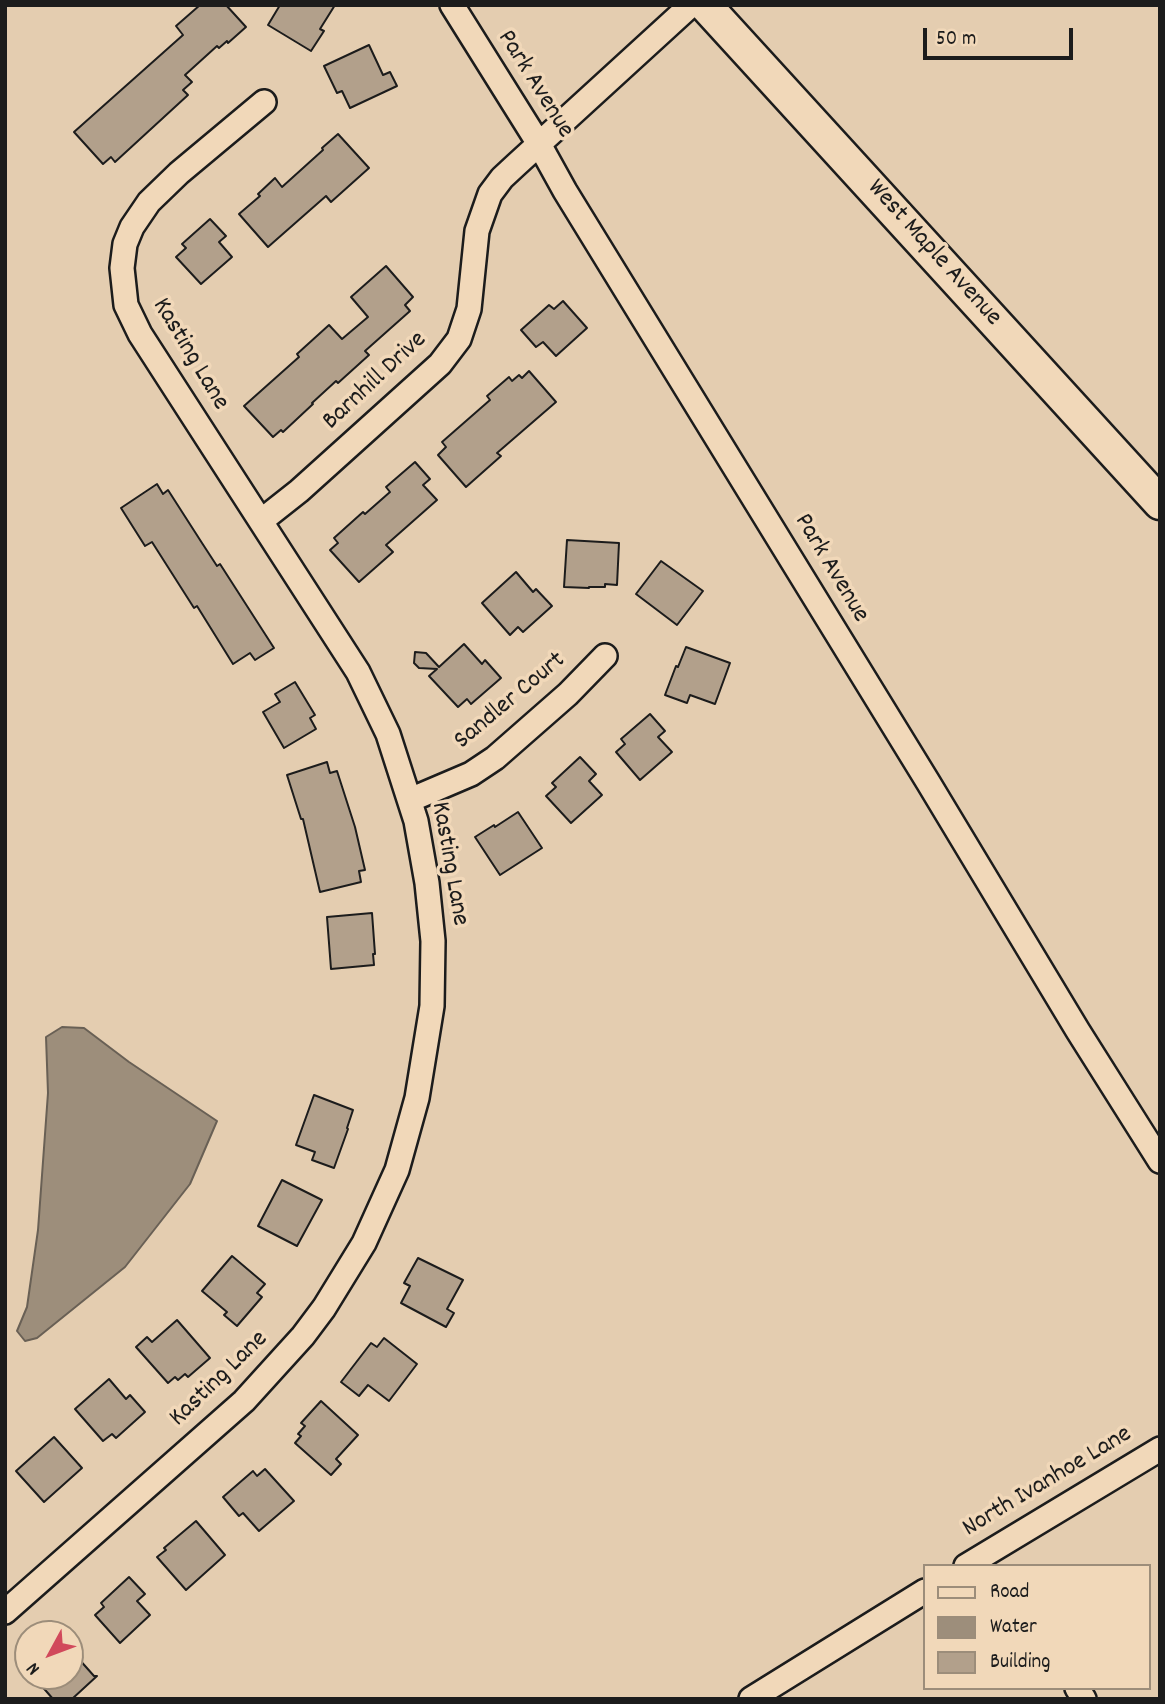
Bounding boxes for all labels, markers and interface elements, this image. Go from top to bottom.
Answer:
scale bar [927,14,1078,58]
street label: Park Avenue [489,25,579,145]
text: 50 m [936,25,976,55]
street label: West Maple Avenue [859,174,1007,334]
street label: Kasting Lane [143,293,235,417]
street label: Barnhill Drive [317,326,435,438]
street label: Park Avenue [785,509,875,629]
street label: Sandler Court [449,646,573,758]
street label: Kasting Lane [422,800,474,928]
street label: Kasting Lane [164,1325,276,1435]
street label: North Ivanhoe Lane [958,1420,1138,1546]
legend [923,1564,1151,1690]
text: Road [990,1578,1029,1608]
text: Water [990,1613,1037,1643]
north arrow [14,1620,84,1690]
text: Building [990,1648,1050,1678]
text: N [21,1655,48,1680]

